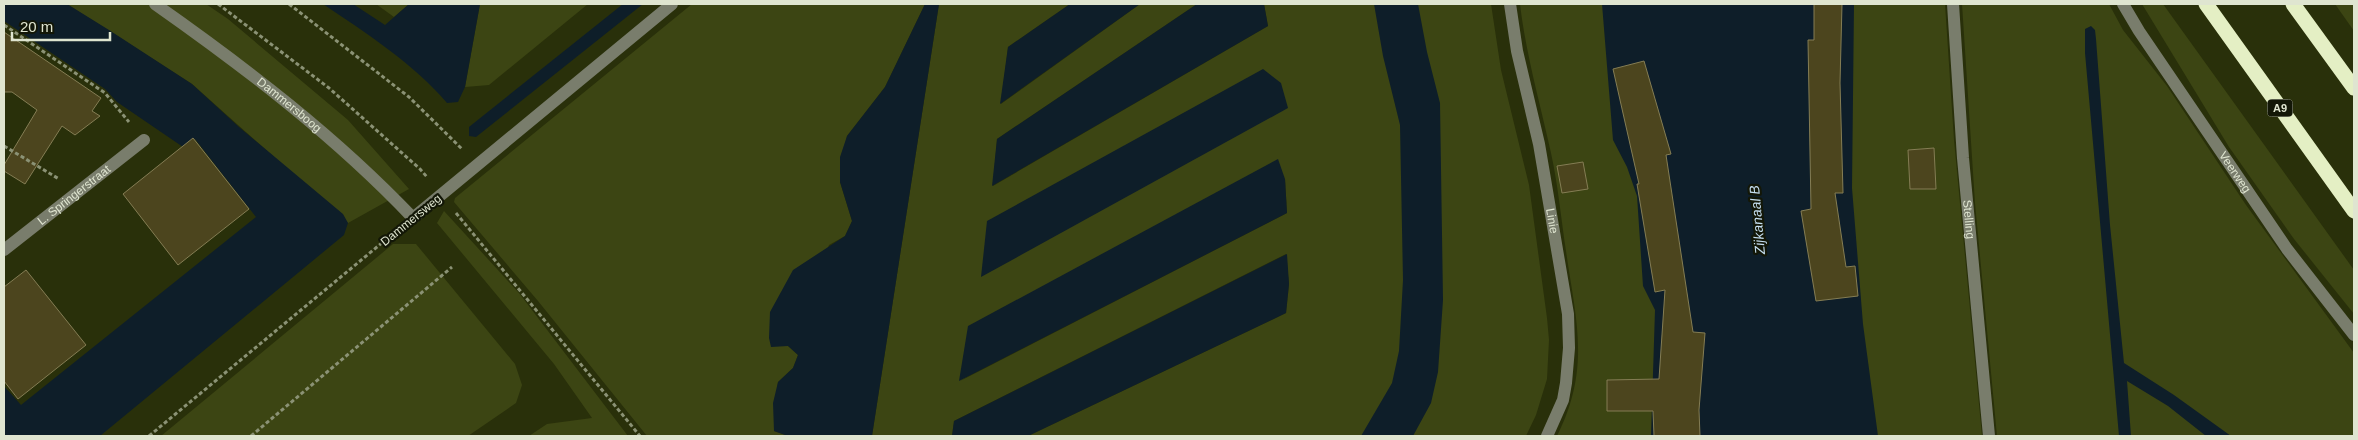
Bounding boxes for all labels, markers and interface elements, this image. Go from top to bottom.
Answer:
scale bar [12,10,110,42]
text: 20 m [20,18,53,35]
street label: Dammersboog [254,75,324,135]
road number: A9 [2268,100,2292,116]
street label: Veerweg [2216,149,2254,195]
street label: L. Springerstraat [35,162,114,228]
water label: Zijkanaal B [1746,185,1768,256]
street label: Dammersweg [378,191,444,249]
street label: Stelling [1960,199,1978,240]
street label: Linie [1543,207,1561,235]

